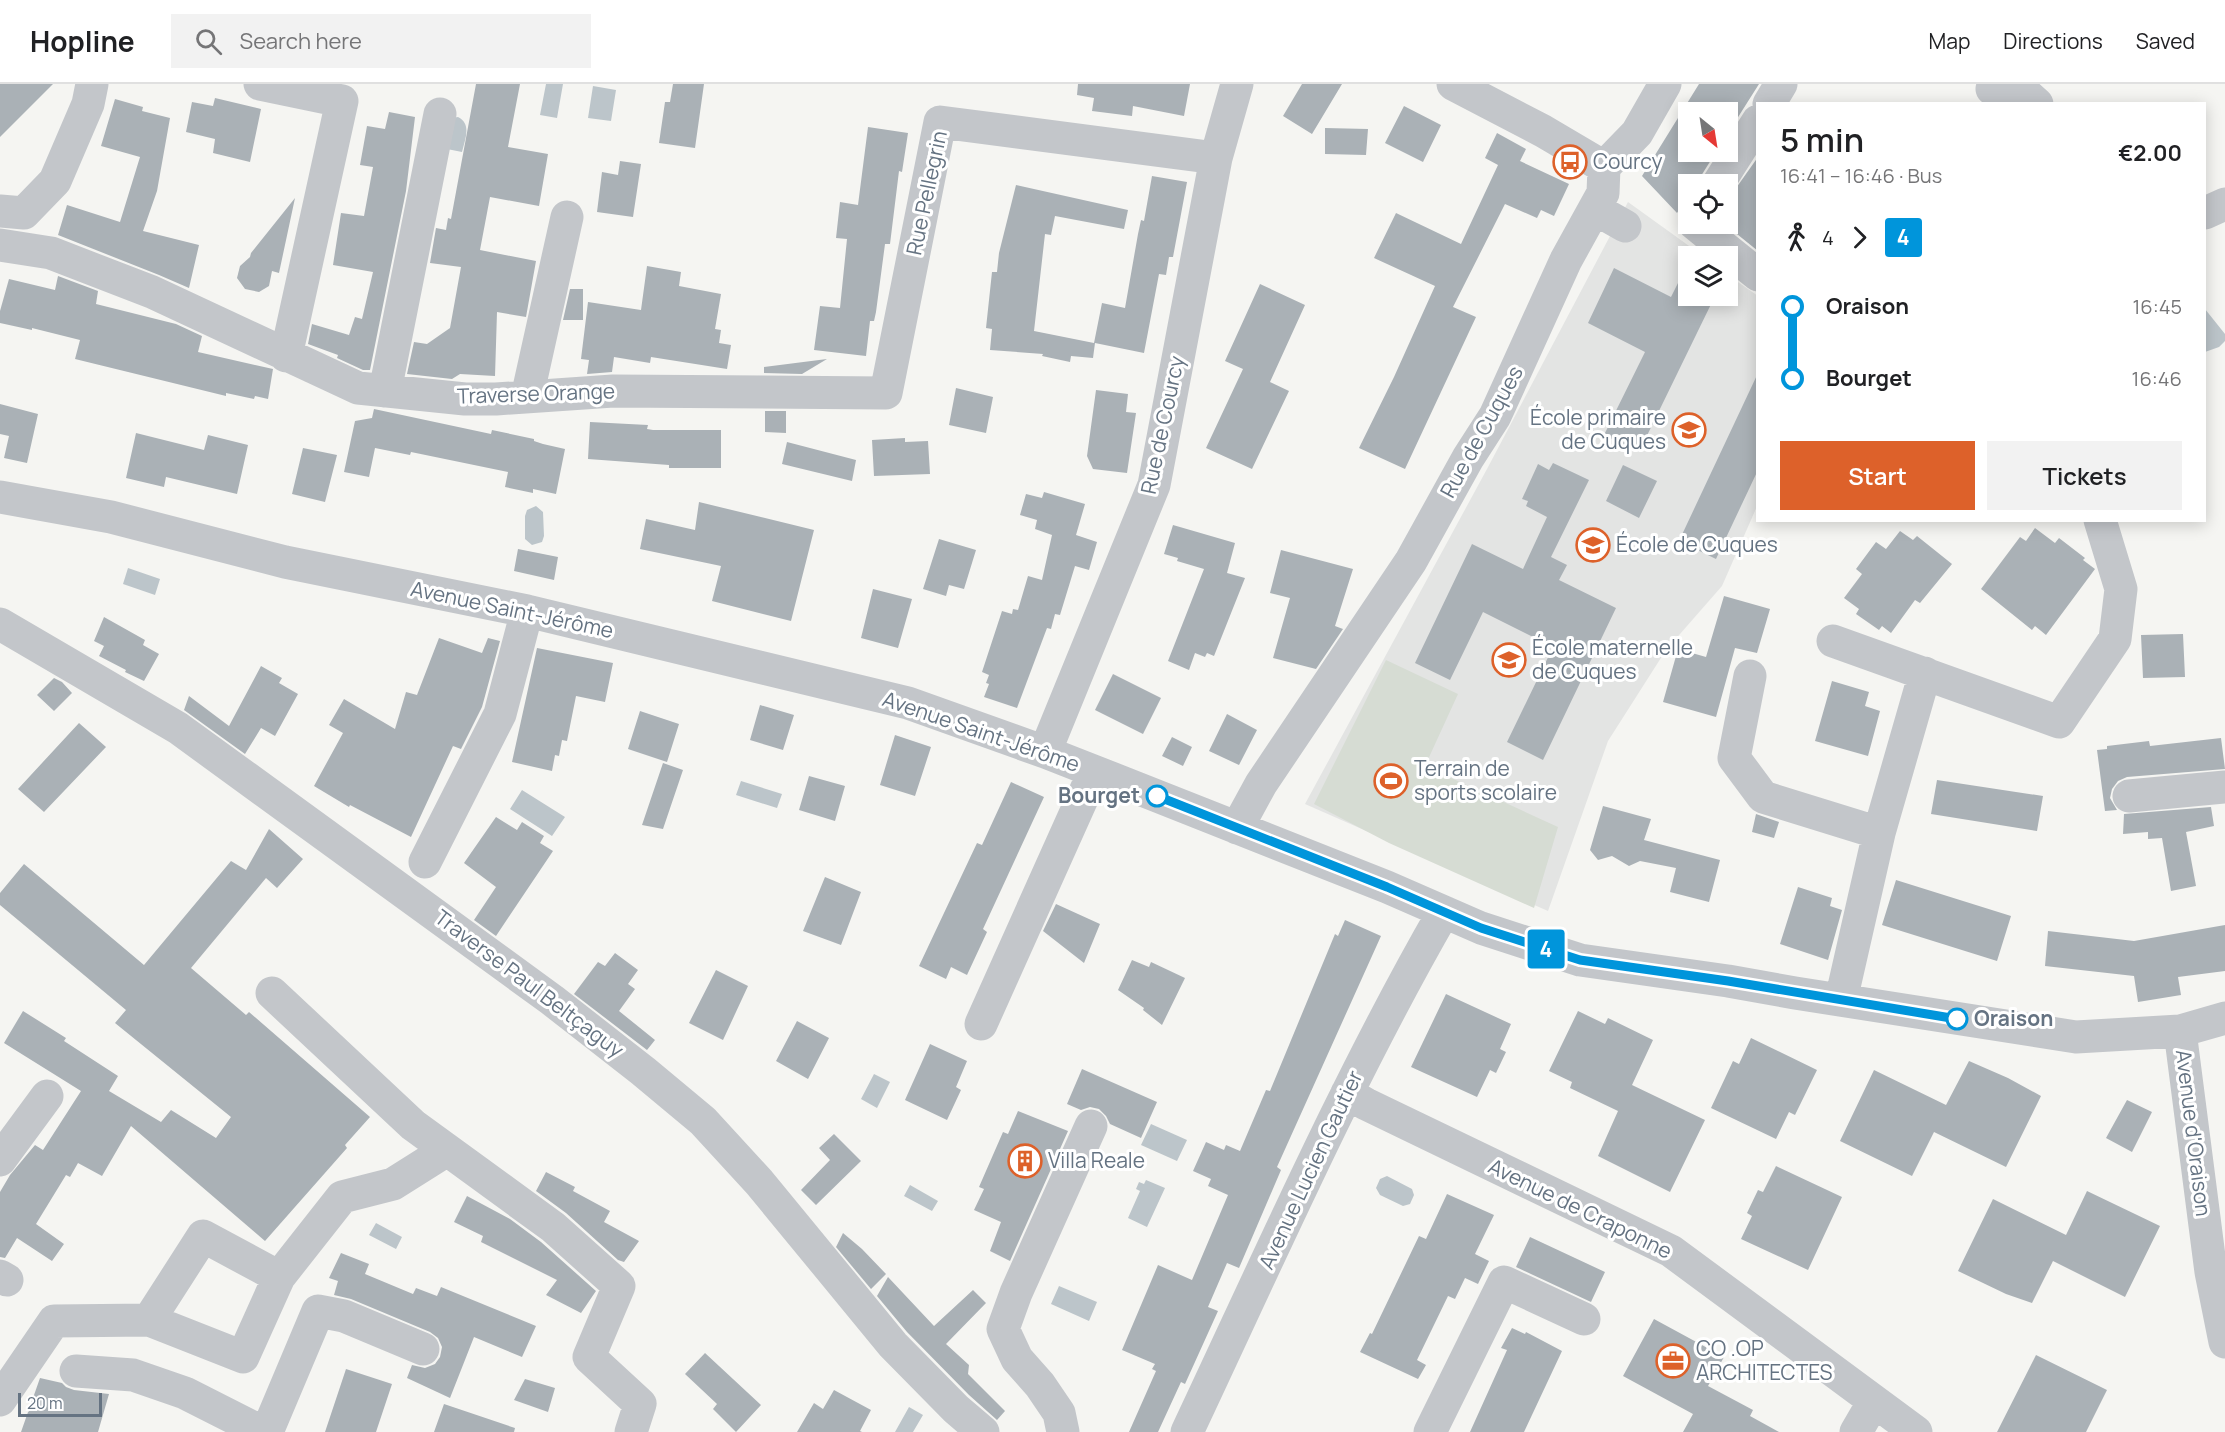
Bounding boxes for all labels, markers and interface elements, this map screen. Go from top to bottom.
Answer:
search box [171,14,591,68]
text: Hopline [30,22,135,60]
icon: search [192,25,225,58]
text: Search here [240,26,362,56]
text: Map [1929,27,1970,55]
text: Directions [2003,27,2103,55]
text: Saved [2136,27,2195,55]
north arrow [1678,102,1738,162]
map controls [1678,102,1738,306]
text: 5 min [1780,117,1864,162]
street label: Rue Pellegrin [899,128,953,258]
text: €2.00 [2118,138,2182,168]
bus stop icon: Courcy [1552,144,1588,180]
place label: Courcy [1593,147,1663,175]
text: 16:41 – 16:46 · Bus [1780,162,1942,189]
button: locate [1678,174,1738,234]
icon: walk [1780,221,1813,254]
icon: forward [1843,221,1876,254]
text: 4 [1897,223,1910,251]
text: 4 [1822,224,1834,251]
button: layers [1678,246,1738,306]
text: Oraison [1826,291,1909,321]
text: 16:45 [2132,293,2182,320]
street label: Rue de Courcy [1134,353,1190,497]
street label: Rue de Cuques [1433,361,1529,503]
text: Bourget [1826,363,1912,393]
text: 16:46 [2132,365,2182,392]
street label: Traverse Orange [456,376,616,410]
place label: École primaire de Cuques [1530,403,1666,455]
school or university icon: École primaire de Cuques [1671,412,1707,448]
button: Start [1780,441,1975,510]
button: Tickets [1987,441,2182,510]
school or university icon: École de Cuques [1575,527,1611,563]
place label: École de Cuques [1616,530,1778,558]
street label: Avenue Saint-Jérôme [408,574,616,644]
place label: École maternelle de Cuques [1532,633,1693,685]
school or university icon: École maternelle de Cuques [1491,642,1527,678]
street label: Avenue Saint-Jérôme [879,684,1084,778]
place label: Terrain de sports scolaire [1414,754,1557,806]
sports icon: Terrain de sports scolaire [1373,763,1409,799]
place label: Bourget [1058,781,1140,809]
marker: Bourget [1146,785,1168,807]
street label: Traverse Paul Beltçaguy [429,903,630,1064]
line badge: 4 [1526,930,1566,968]
text: 4 [1540,935,1552,963]
place label: Oraison [1974,1004,2053,1032]
marker: Oraison [1946,1008,1968,1030]
street label: Avenue d'Oraison [2170,1048,2218,1218]
street label: Avenue Lucien Gautier [1252,1065,1369,1273]
building icon: Villa Reale [1007,1143,1043,1179]
place label: Villa Reale [1048,1146,1145,1174]
street label: Avenue de Craponne [1484,1151,1677,1265]
place label: CO .OP ARCHITECTES [1696,1334,1833,1386]
office icon: CO .OP ARCHITECTES [1655,1343,1691,1379]
scale bar [18,1390,102,1418]
text: 20 m [27,1392,63,1414]

